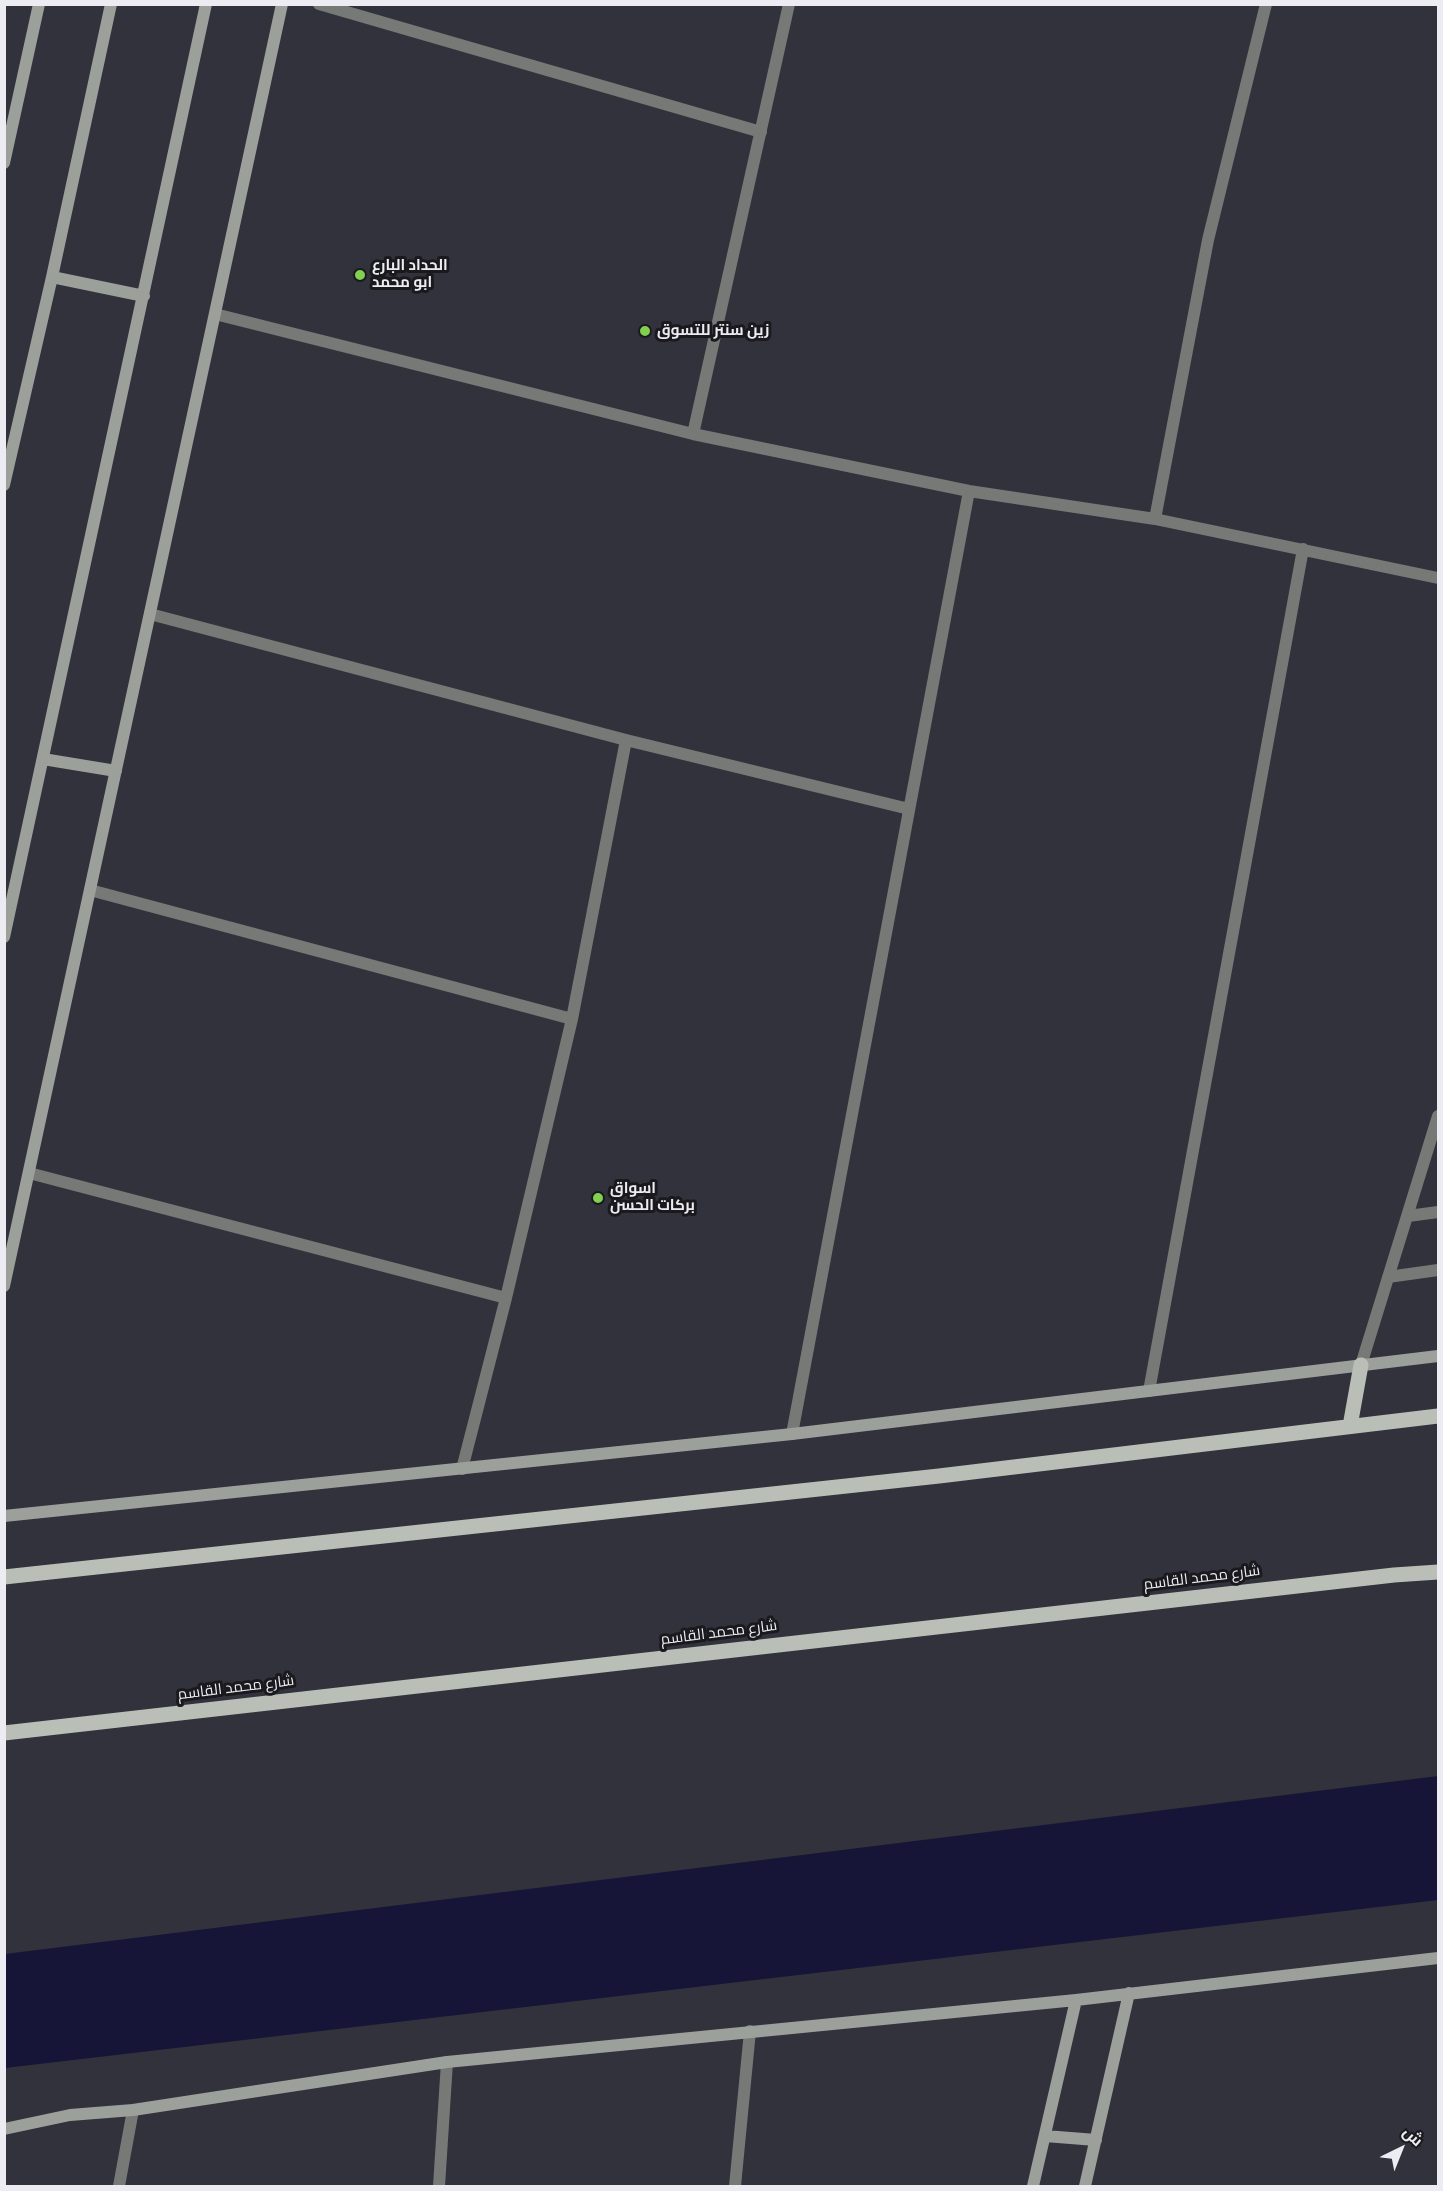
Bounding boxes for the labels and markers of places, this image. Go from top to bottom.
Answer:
place label: الحداد البارع ابو محمد [372,257,448,292]
marker: الحداد البارع ابو محمد [353,268,367,282]
place label: زين سنتر للتسوق [657,322,769,340]
marker: زين سنتر للتسوق [638,324,652,338]
place label: اسواق بركات الحسن [610,1180,695,1215]
marker: اسواق بركات الحسن [591,1191,605,1205]

